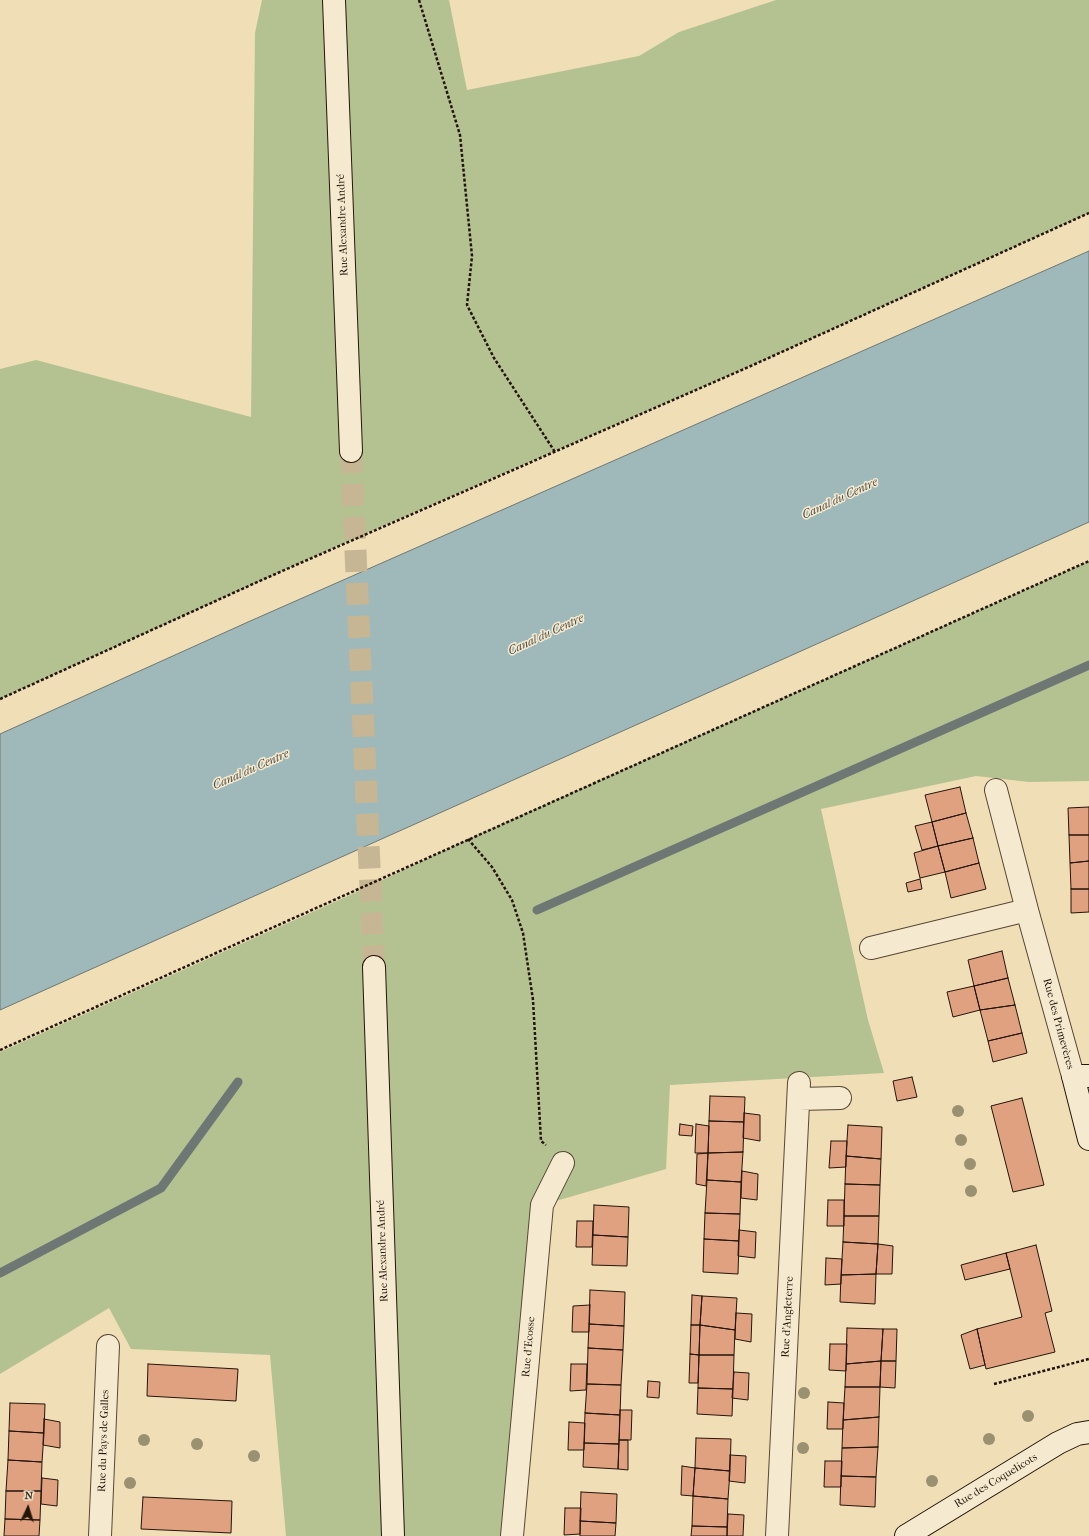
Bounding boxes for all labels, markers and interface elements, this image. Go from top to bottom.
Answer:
street label: Rue Alexandre André [335,174,351,276]
water label: Canal du Centre [800,475,880,523]
water label: Canal du Centre [506,611,586,659]
water label: Canal du Centre [211,747,291,793]
street label: Rue des Primevères [1040,977,1076,1071]
street label: Rue Alexandre André [375,1200,391,1302]
street label: Rue d'Angleterre [779,1276,797,1358]
street label: Rue d'Ecosse [520,1316,538,1378]
street label: Rue du Pays de Galles [96,1390,112,1492]
street label: Rue des Coquelicots [952,1451,1040,1511]
north arrow [8,1488,48,1528]
text: N [24,1489,33,1502]

